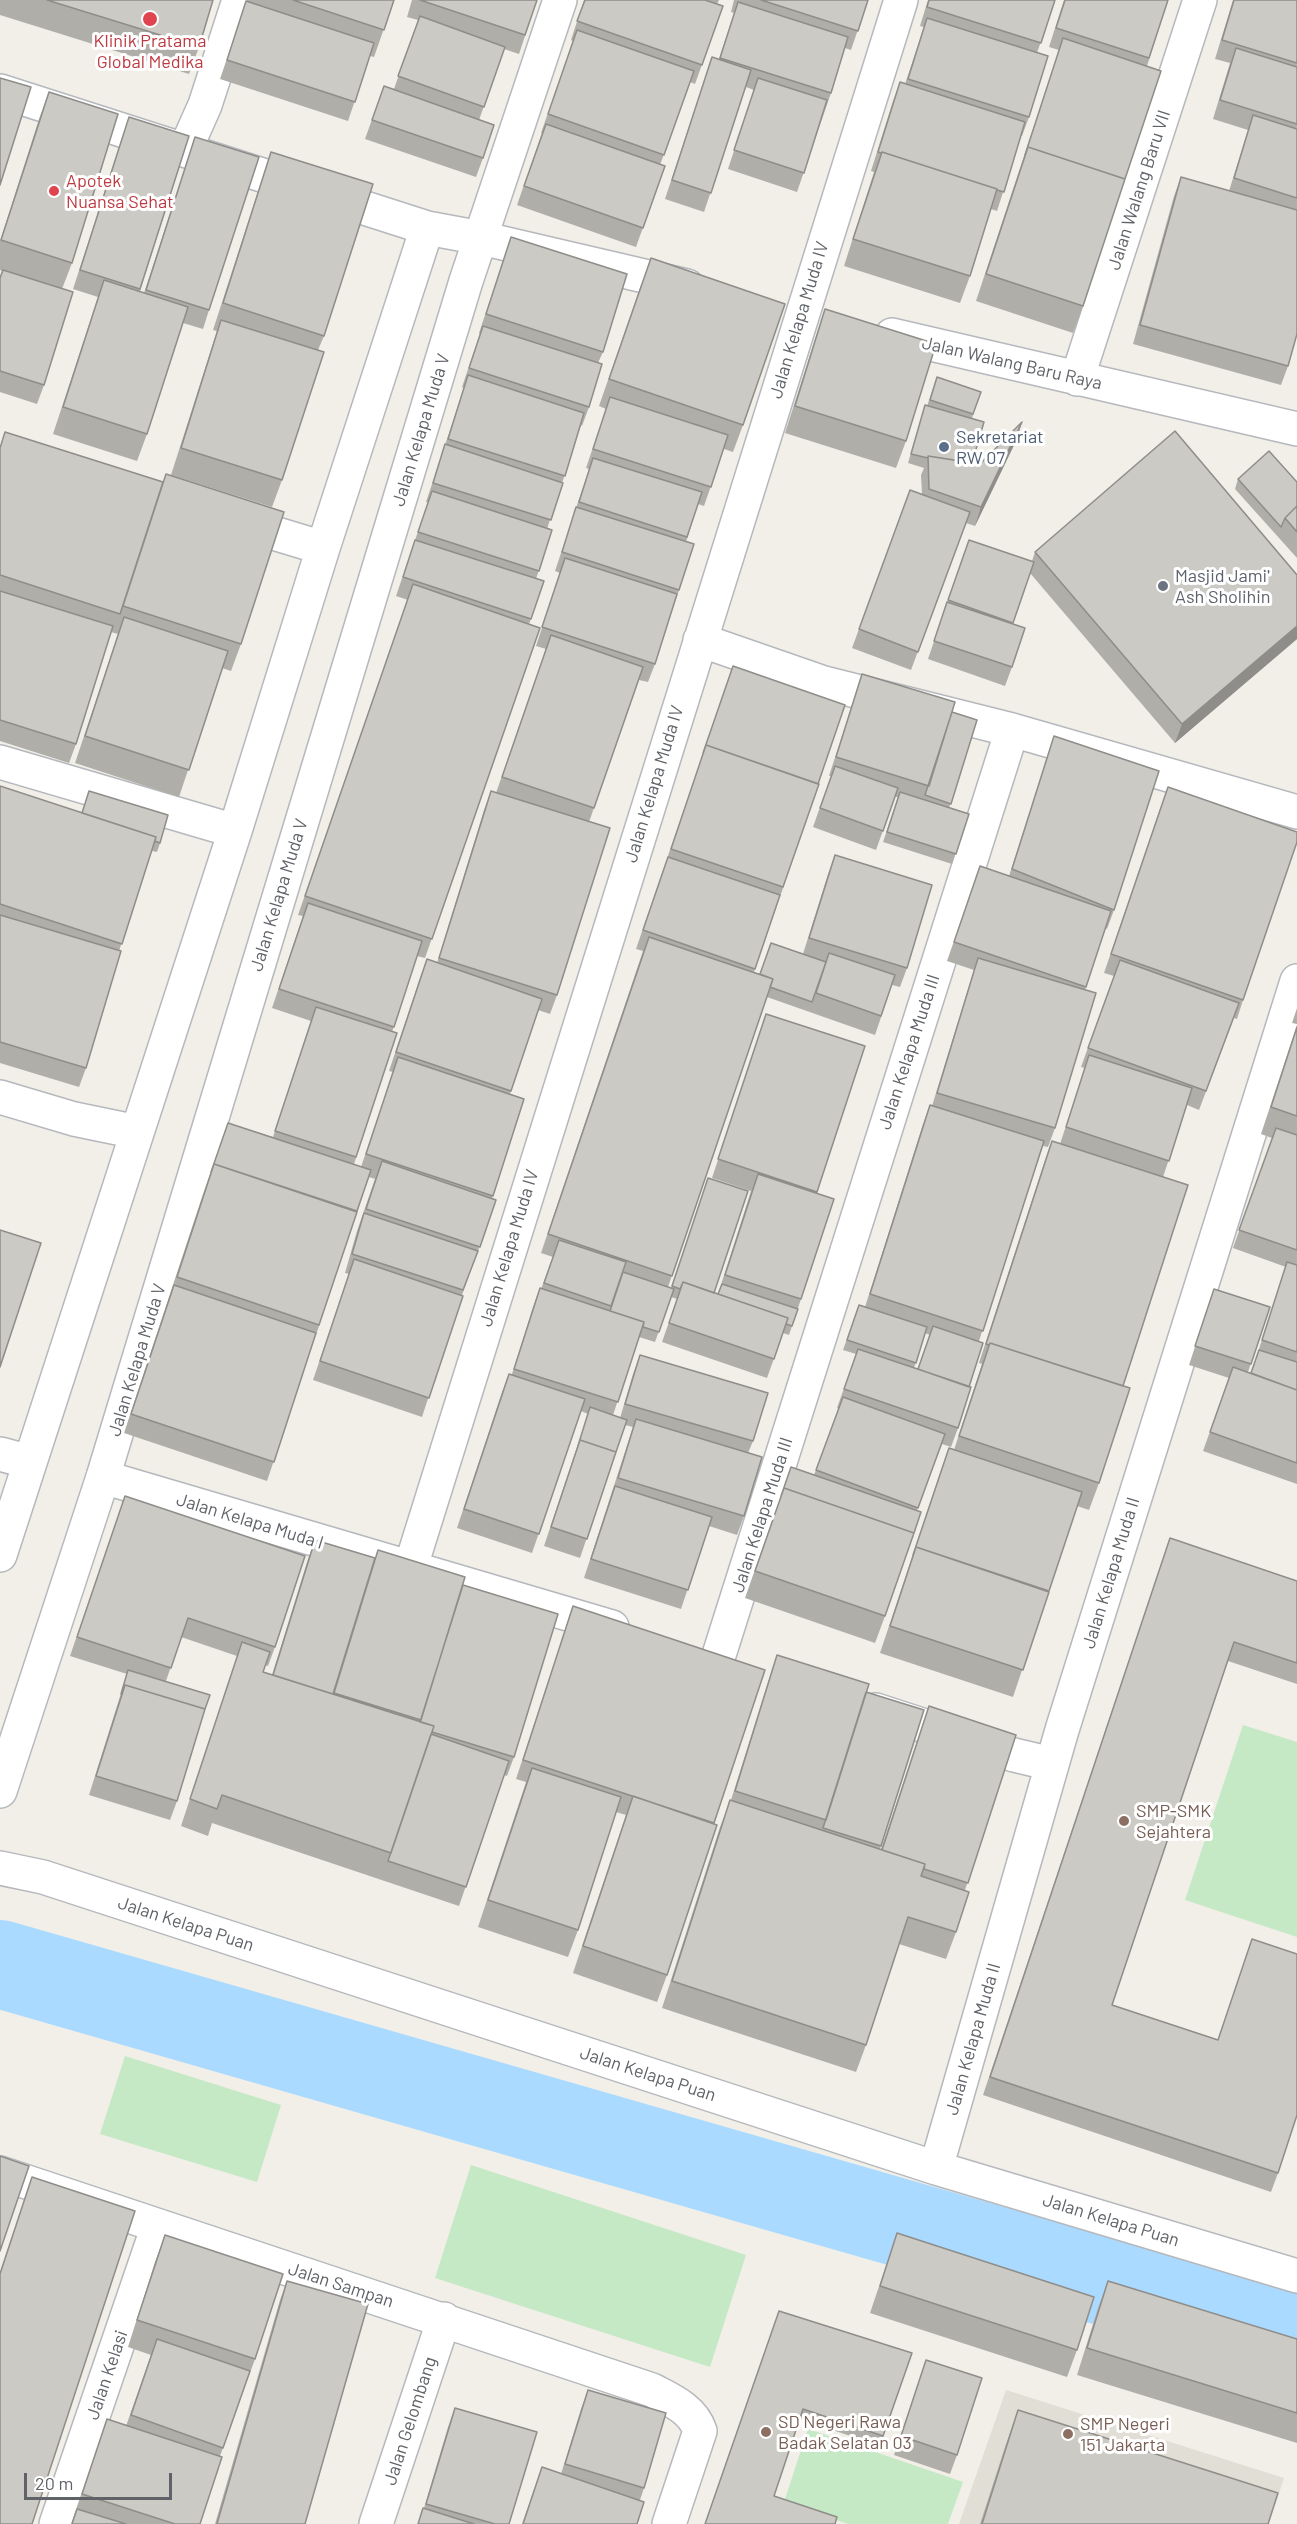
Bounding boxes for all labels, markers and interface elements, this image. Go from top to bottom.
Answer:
marker: Klinik Pratama Global Medika [141,10,159,28]
place label: Klinik Pratama Global Medika [94,30,206,72]
street label: Jalan Walang Baru VII [1103,107,1175,273]
place label: Apotek Nuansa Sehat [66,170,174,213]
marker: Apotek Nuansa Sehat [47,184,61,198]
street label: Jalan Kelapa Muda IV [765,239,833,401]
street label: Jalan Walang Baru Raya [920,332,1104,394]
street label: Jalan Kelapa Muda V [388,351,454,509]
place label: Sekretariat RW 07 [956,426,1044,468]
marker: Sekretariat RW 07 [937,440,951,454]
place label: Masjid Jami' Ash Sholihin [1175,565,1271,608]
marker: Masjid Jami' Ash Sholihin [1156,579,1170,593]
street label: Jalan Kelapa Muda IV [620,703,688,865]
street label: Jalan Kelapa Muda V [246,816,312,974]
street label: Jalan Kelapa Muda III [874,972,944,1132]
street label: Jalan Kelapa Muda IV [475,1167,543,1329]
street label: Jalan Kelapa Muda V [104,1281,170,1439]
street label: Jalan Kelapa Muda III [727,1435,797,1595]
street label: Jalan Kelapa Muda I [174,1488,326,1554]
street label: Jalan Kelapa Muda II [1078,1495,1144,1651]
place label: SMP-SMK Sejahtera [1136,1800,1211,1842]
marker: SMP-SMK Sejahtera [1117,1814,1131,1828]
street label: Jalan Kelapa Puan [115,1892,257,1956]
street label: Jalan Kelapa Muda II [941,1961,1005,2117]
street label: Jalan Kelapa Puan [577,2042,719,2106]
street label: Jalan Kelapa Puan [1040,2189,1182,2251]
street label: Jalan Sampan [286,2258,396,2312]
street label: Jalan Kelasi [82,2327,132,2423]
street label: Jalan Gelombang [379,2354,441,2488]
place label: SD Negeri Rawa Badak Selatan 03 [778,2411,912,2454]
place label: SMP Negeri 151 Jakarta [1080,2413,1170,2456]
marker: SD Negeri Rawa Badak Selatan 03 [759,2425,773,2439]
marker: SMP Negeri 151 Jakarta [1061,2427,1075,2441]
scale bar [27,2461,176,2499]
text: 20 m [35,2472,73,2494]

